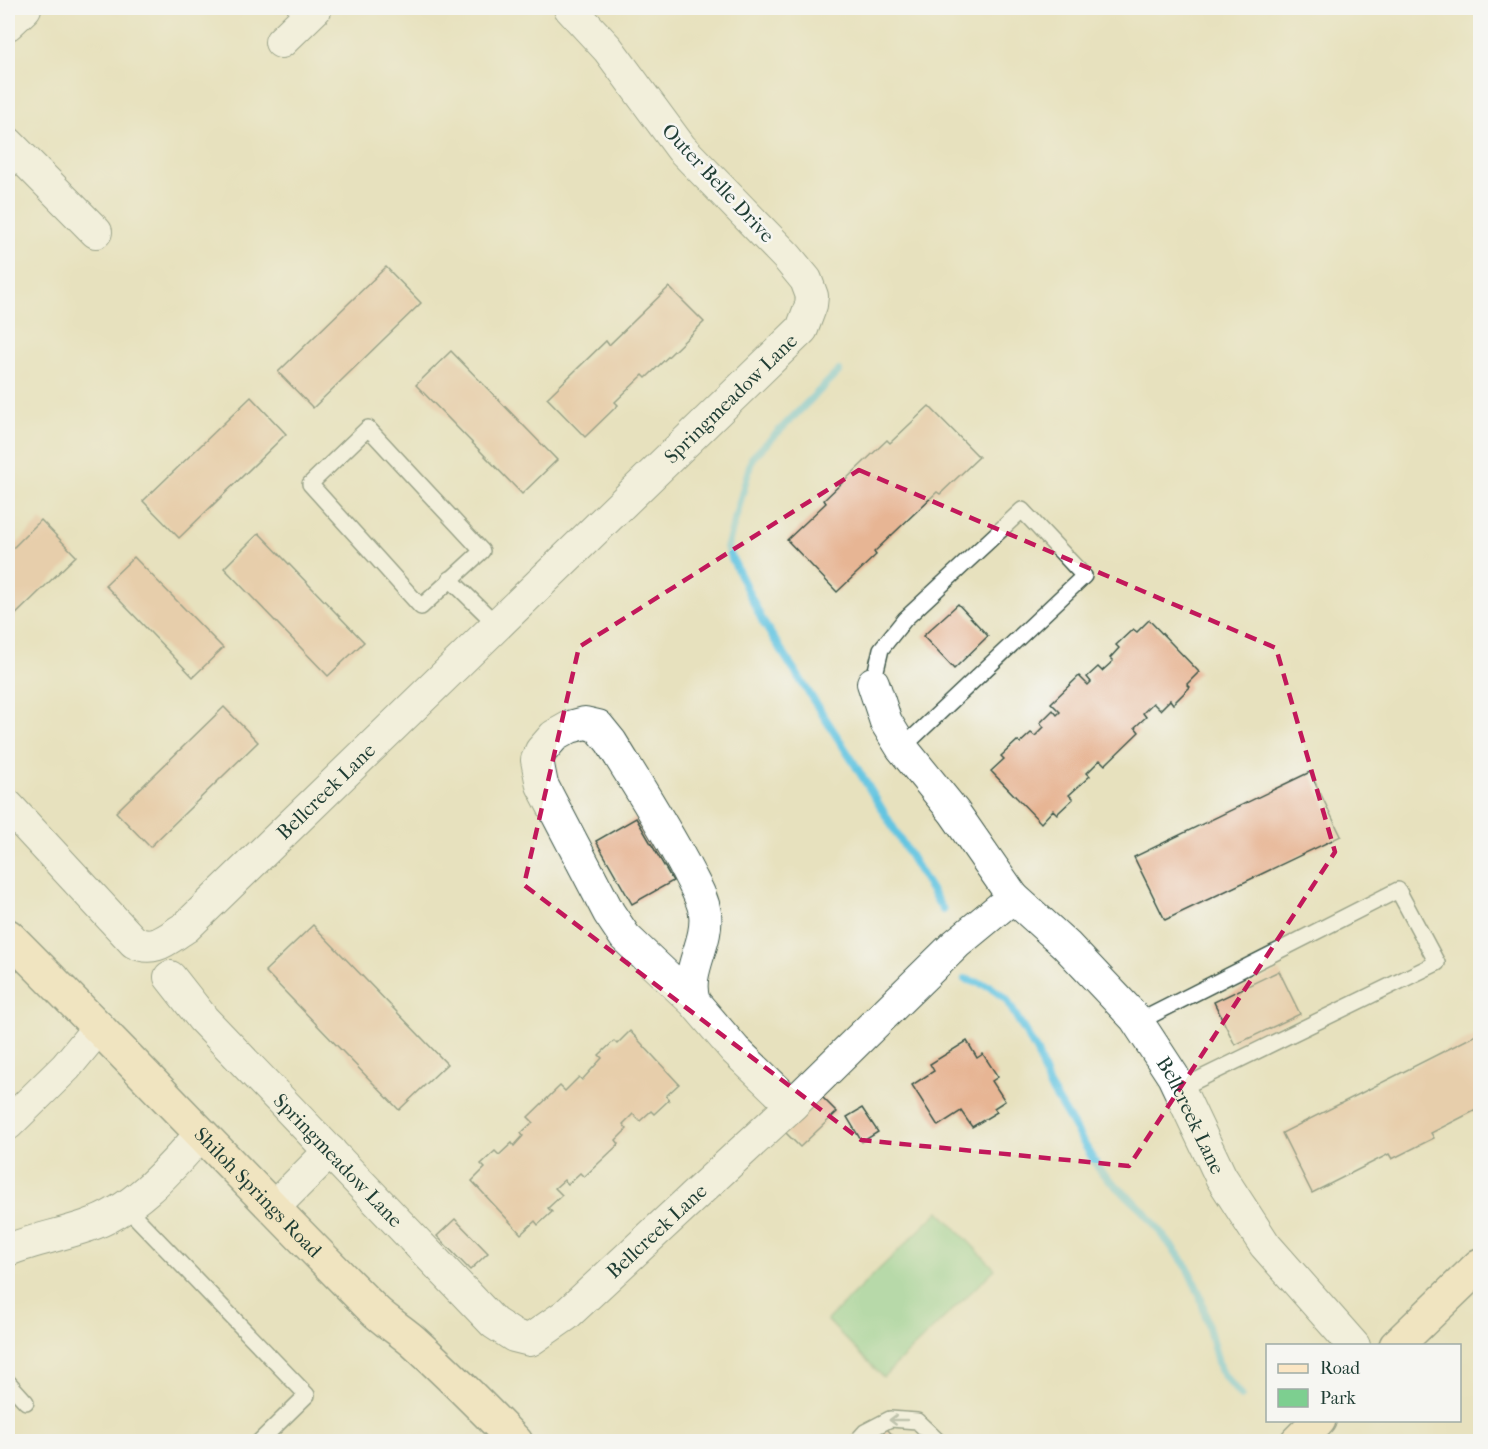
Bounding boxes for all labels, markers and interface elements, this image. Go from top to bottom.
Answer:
street label: Outer Belle Drive [657,119,779,247]
street label: Springmeadow Lane [659,329,802,468]
street label: Bellcreek Lane [272,738,380,844]
street label: Bellcreek Lane [1152,1052,1229,1178]
street label: Springmeadow Lane [269,1089,408,1232]
street label: Shiloh Springs Road [190,1122,327,1263]
street label: Bellcreek Lane [602,1179,711,1283]
legend [1266,1344,1461,1422]
text: Road [1320,1358,1360,1379]
text: Park [1320,1388,1357,1409]
one-way arrow [889,1414,908,1426]

